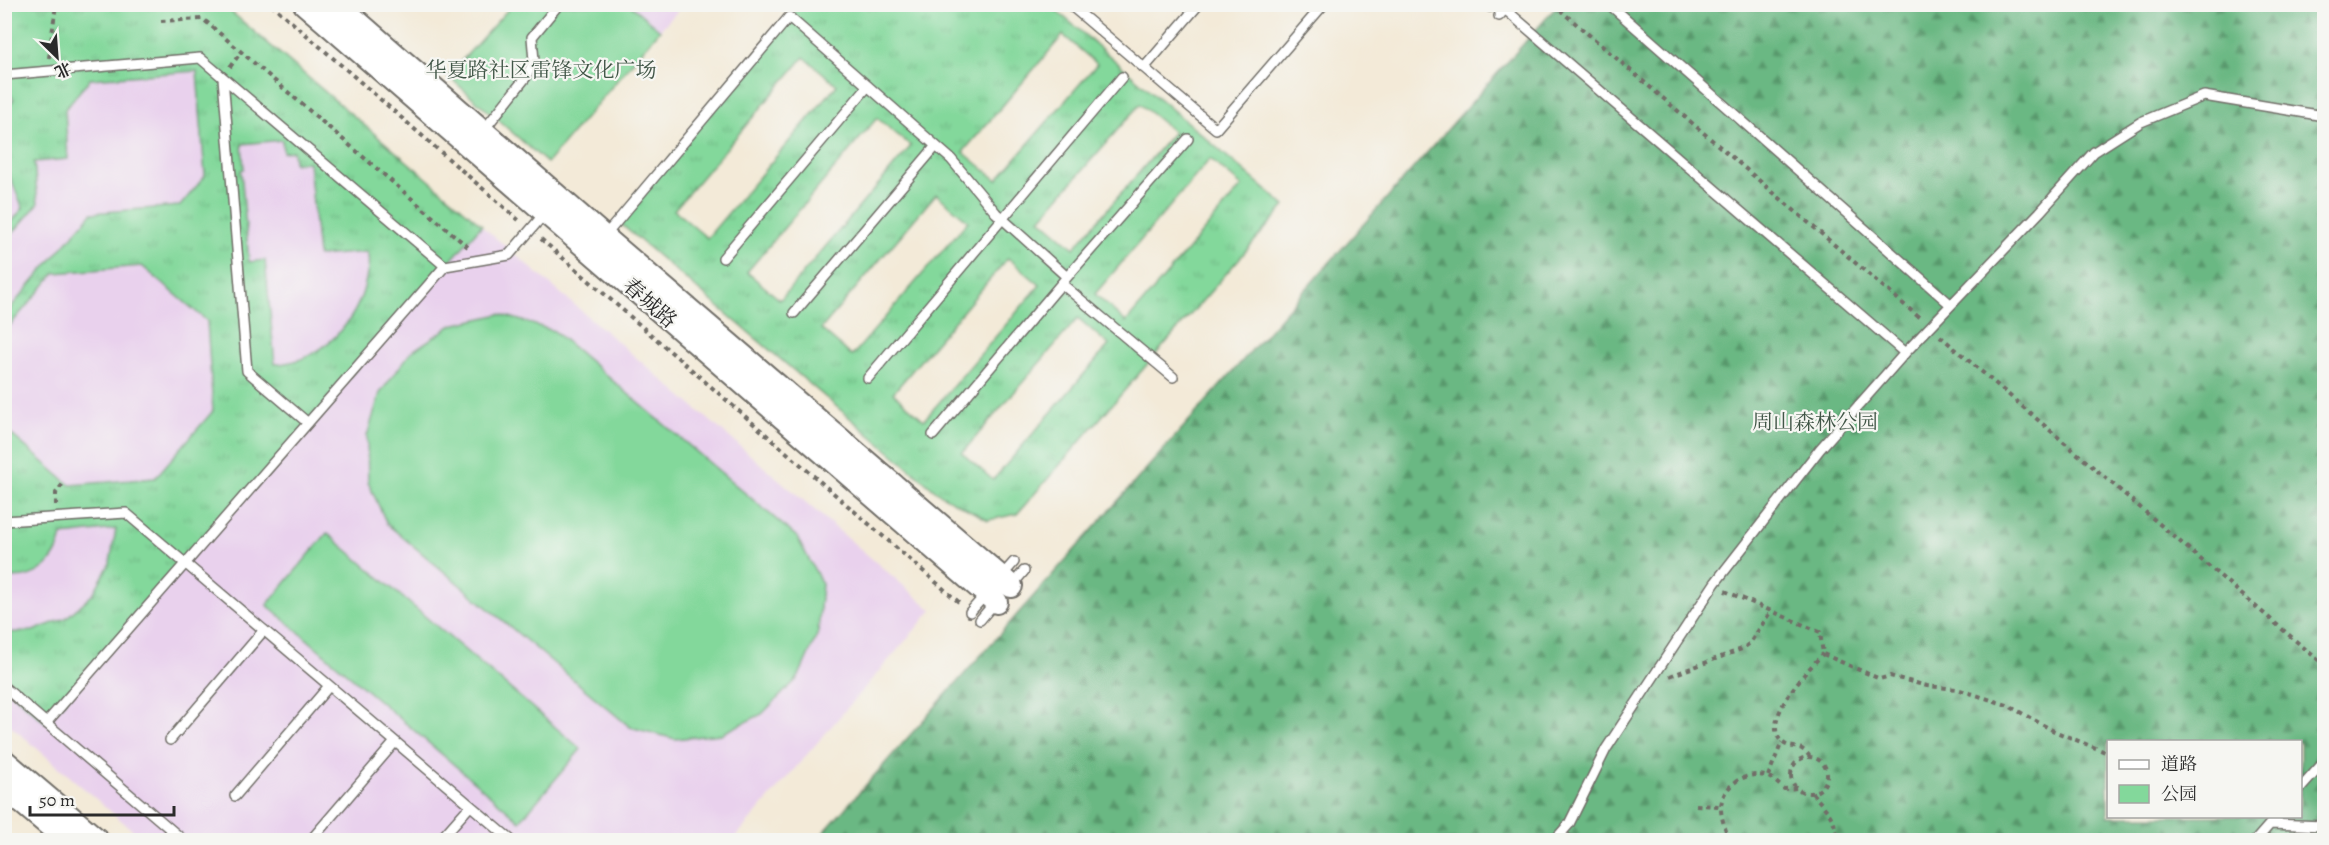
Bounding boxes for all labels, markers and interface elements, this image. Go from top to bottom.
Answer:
north arrow [27,27,87,87]
text: 北 [51,56,75,83]
park label: 华夏路社区雷锋文化广场 [426,56,657,84]
street label: 春城路 [617,272,683,334]
park label: 周山森林公园 [1752,408,1878,436]
legend [2107,740,2302,818]
text: 道路 [2161,752,2197,776]
scale bar [30,779,174,817]
text: 公园 [2161,782,2197,806]
text: 50 m [39,788,75,812]

